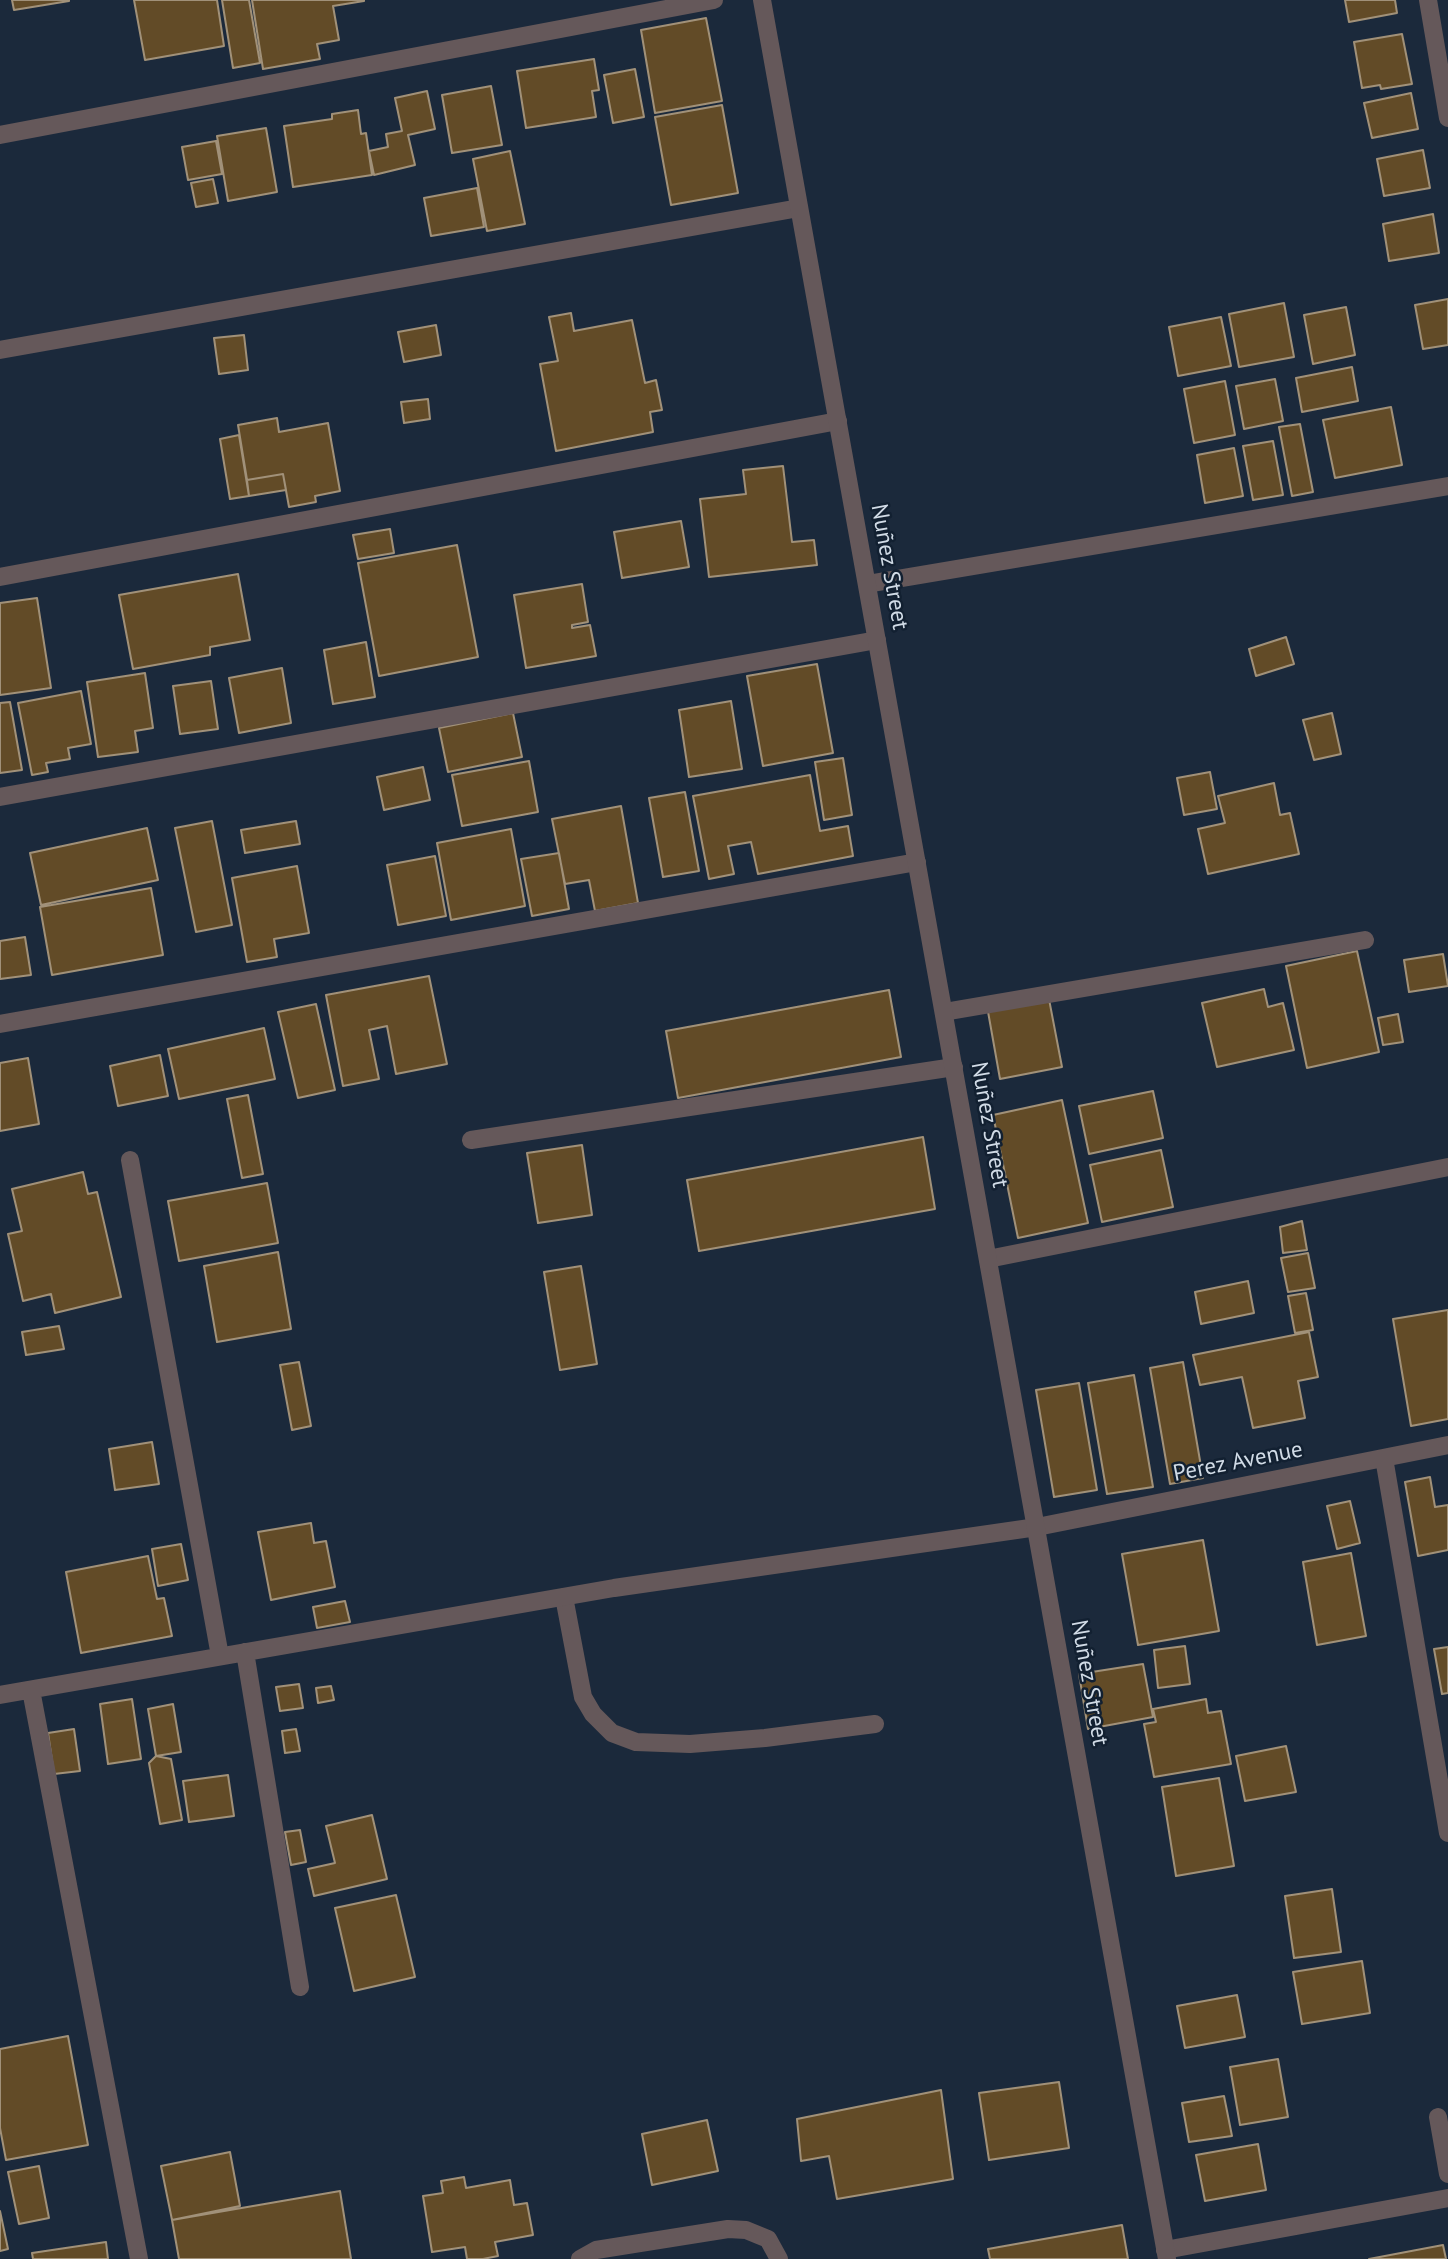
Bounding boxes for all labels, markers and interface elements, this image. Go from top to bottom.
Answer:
street label: Nuñez Street [864,502,914,632]
street label: Nuñez Street [964,1060,1014,1190]
street label: Perez Avenue [1171,1436,1305,1488]
street label: Nuñez Street [1064,1618,1114,1748]

